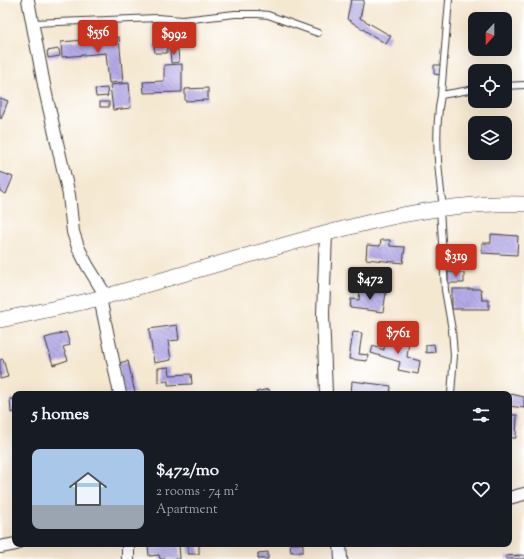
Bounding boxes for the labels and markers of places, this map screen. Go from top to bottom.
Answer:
pin: $556 [74,20,122,54]
pin: $992 [150,22,198,56]
pin: $319 [432,244,480,278]
pin: $472 [346,267,394,301]
pin: $761 [374,321,422,355]

